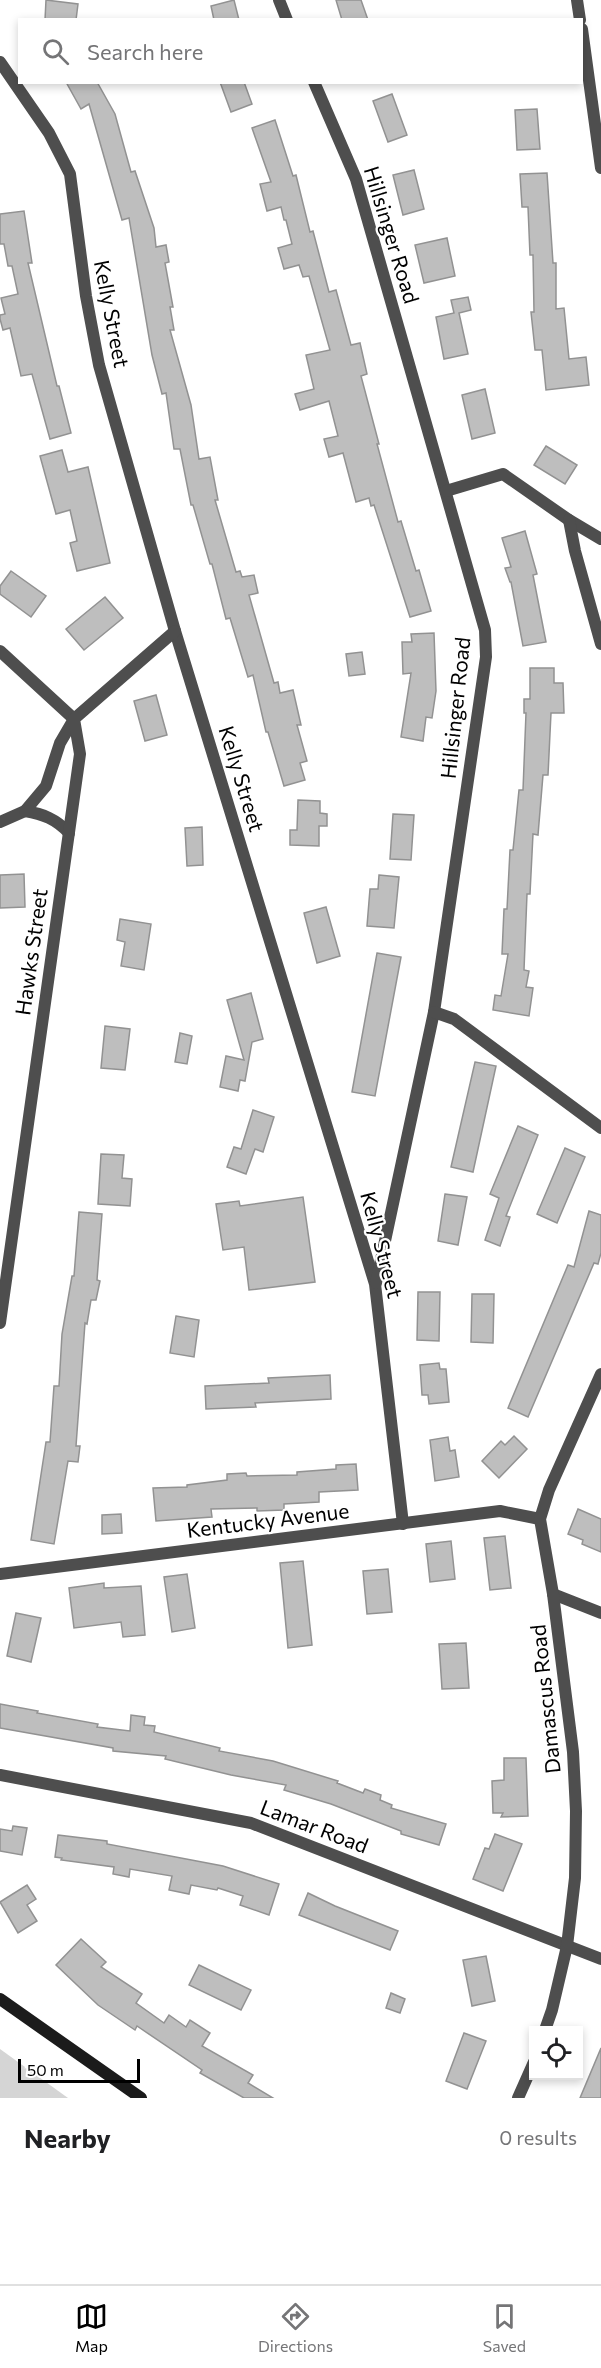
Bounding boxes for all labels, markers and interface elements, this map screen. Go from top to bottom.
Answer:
search box [18,18,583,84]
icon: search [39,35,72,68]
text: Search here [87,38,203,65]
street label: Hillsinger Road [360,163,425,306]
street label: Kelly Street [90,258,135,370]
street label: Hillsinger Road [435,636,474,780]
street label: Kelly Street [214,723,270,834]
street label: Hawks Street [9,887,52,1017]
street label: Kelly Street [356,1189,409,1301]
street label: Kentucky Avenue [185,1497,350,1542]
street label: Damascus Road [524,1623,565,1775]
street label: Lamar Road [257,1794,372,1858]
map controls [529,2026,583,2080]
button: locate [529,2026,583,2080]
scale bar [18,2056,140,2084]
text: 50 m [27,2060,64,2079]
text: Nearby [24,2122,111,2153]
text: 0 results [499,2125,577,2149]
tab: Map [75,2300,108,2355]
tab: Directions [258,2300,333,2355]
tab: Saved [483,2300,526,2355]

